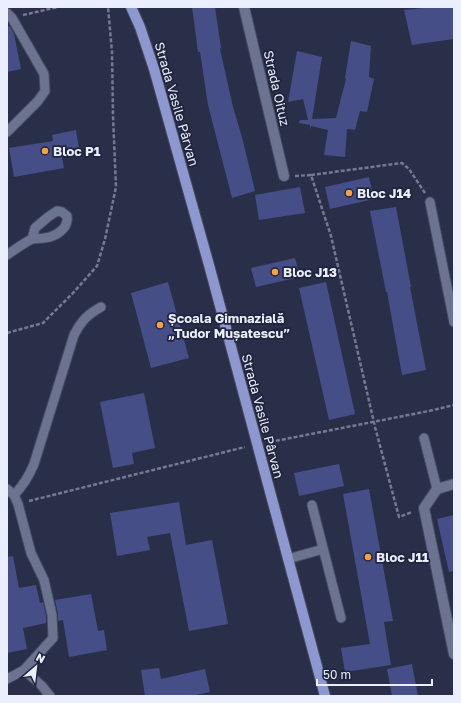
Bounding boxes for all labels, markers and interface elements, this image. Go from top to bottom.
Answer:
street label: Strada Vasile Pârvan [152,40,202,168]
street label: Strada Oituz [261,49,294,128]
place label: Bloc P1 [53,143,101,159]
marker: Bloc P1 [40,146,50,156]
place label: Bloc J14 [357,185,411,201]
marker: Bloc J14 [344,188,354,198]
place label: Bloc J13 [283,264,337,280]
marker: Bloc J13 [270,267,280,277]
place label: Școala Gimnazială „Tudor Mușatescu” [168,310,290,341]
marker: Școala Gimnazială „Tudor Mușatescu” [155,320,165,330]
street label: Strada Vasile Pârvan [239,352,287,480]
place label: Bloc J11 [376,549,429,565]
marker: Bloc J11 [363,552,373,562]
north arrow [16,647,56,687]
text: N [34,650,48,665]
scale bar [317,661,432,687]
text: 50 m [323,667,351,682]

